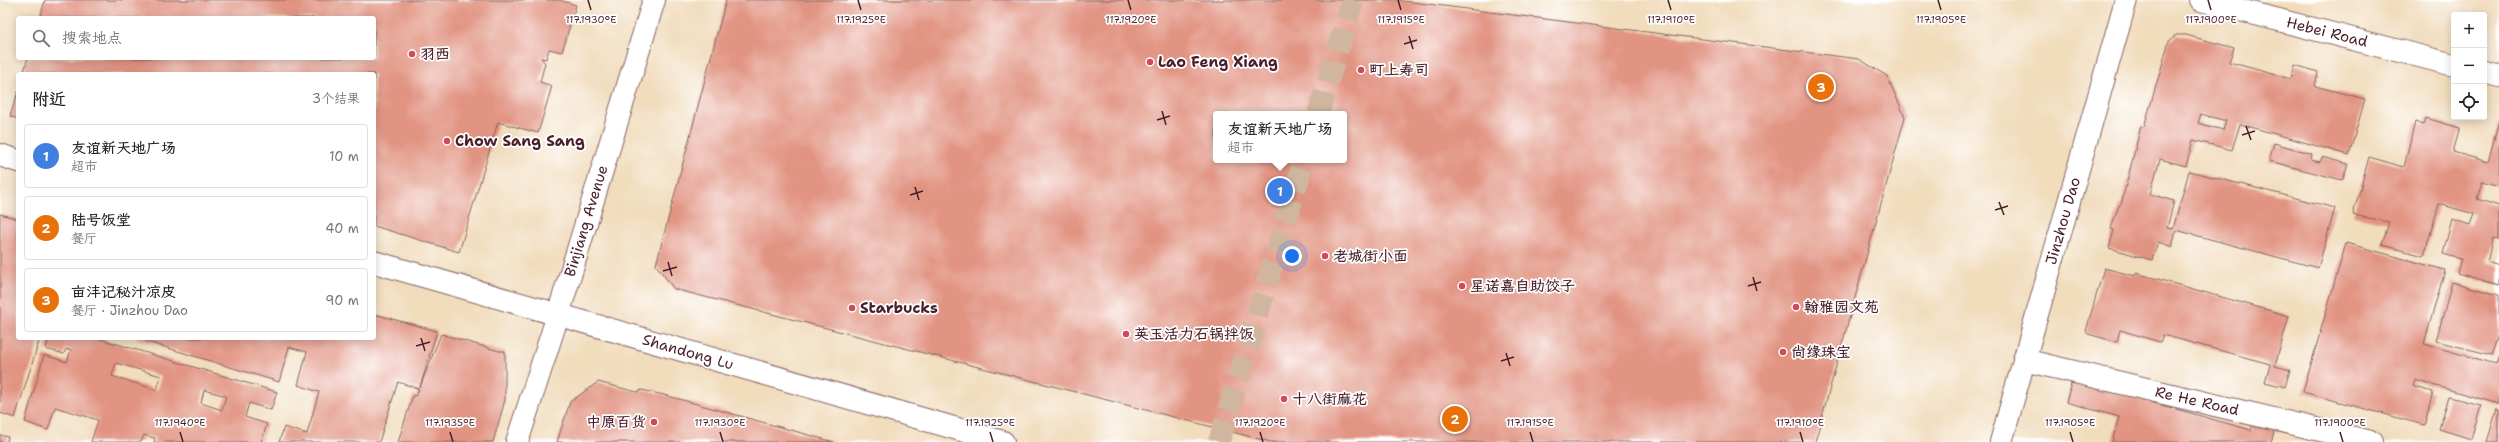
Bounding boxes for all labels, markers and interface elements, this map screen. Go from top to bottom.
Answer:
street label: Hebei Road [2284,12,2370,52]
map controls [2451,12,2487,120]
button: + [2451,12,2487,48]
text: 117.1930°E [566,13,616,26]
text: 117.1925°E [836,13,886,26]
text: 117.1920°E [1106,13,1156,26]
text: 117.1915°E [1377,13,1425,26]
text: 117.1910°E [1647,13,1695,26]
text: 117.1905°E [1916,13,1966,26]
text: 117.1900°E [2185,13,2237,26]
search box [16,16,376,60]
icon: search [30,27,52,49]
text: 搜索地点 [62,28,122,48]
place label: 羽西 [420,44,450,64]
button: − [2451,48,2487,84]
marker: 羽西 [407,49,417,59]
place label: Lao Feng Xiang [1158,52,1278,72]
marker: Lao Feng Xiang [1145,57,1155,67]
place label: 町上寿司 [1369,60,1429,80]
marker: 町上寿司 [1356,65,1366,75]
pin: 3 [1808,72,1834,102]
button: locate [2451,84,2487,120]
text: 附近 [32,88,66,110]
text: 3个结果 [312,90,360,107]
popup [1213,111,1347,163]
text: 友谊新天地广场 [1227,119,1333,139]
place label: Chow Sang Sang [455,131,585,151]
marker: Chow Sang Sang [442,136,452,146]
text: 友谊新天地广场 [71,138,176,158]
text: 超市 [1227,139,1254,156]
text: 1 [43,148,49,165]
text: 10 m [329,148,359,165]
text: 超市 [71,158,97,175]
street label: Binjiang Avenue [560,163,612,279]
street label: Jinzhou Dao [2041,175,2085,267]
pin: 1 [1267,176,1293,206]
text: 陆号饭堂 [71,210,131,230]
text: 2 [41,220,51,237]
text: 40 m [325,220,359,237]
text: 餐厅 [71,230,97,247]
your location [1282,246,1302,266]
place label: 老城街小面 [1333,246,1408,266]
marker: 老城街小面 [1320,251,1330,261]
place label: 星诺嘉自助饺子 [1470,276,1575,296]
marker: 星诺嘉自助饺子 [1457,281,1467,291]
text: 亩沣记秘汁凉皮 [71,282,176,302]
text: 3 [41,292,51,309]
text: 90 m [325,292,359,309]
place label: 翰雅园文苑 [1804,297,1879,317]
place label: Starbucks [860,298,938,318]
text: 餐厅 · Jinzhou Dao [71,302,188,319]
marker: 翰雅园文苑 [1791,302,1801,312]
marker: Starbucks [847,303,857,313]
place label: 英玉活力石锅拌饭 [1134,324,1254,344]
street label: Shandong Lu [640,329,736,375]
marker: 英玉活力石锅拌饭 [1121,329,1131,339]
place label: 尚缘珠宝 [1791,342,1851,362]
marker: 尚缘珠宝 [1778,347,1788,357]
street label: Re He Road [2153,382,2241,420]
place label: 十八街麻花 [1292,389,1367,409]
marker: 十八街麻花 [1279,394,1289,404]
pin: 2 [1442,404,1468,434]
place label: 中原百货 [586,412,646,432]
text: 117.1940°E [154,416,206,429]
text: 117.1935°E [425,416,475,429]
text: 117.1930°E [695,416,745,429]
text: 117.1925°E [965,416,1015,429]
text: 117.1920°E [1235,416,1285,429]
text: 117.1915°E [1506,416,1554,429]
text: 117.1910°E [1776,416,1824,429]
text: 117.1905°E [2045,416,2095,429]
text: 117.1900°E [2314,416,2366,429]
marker: 中原百货 [649,417,659,427]

